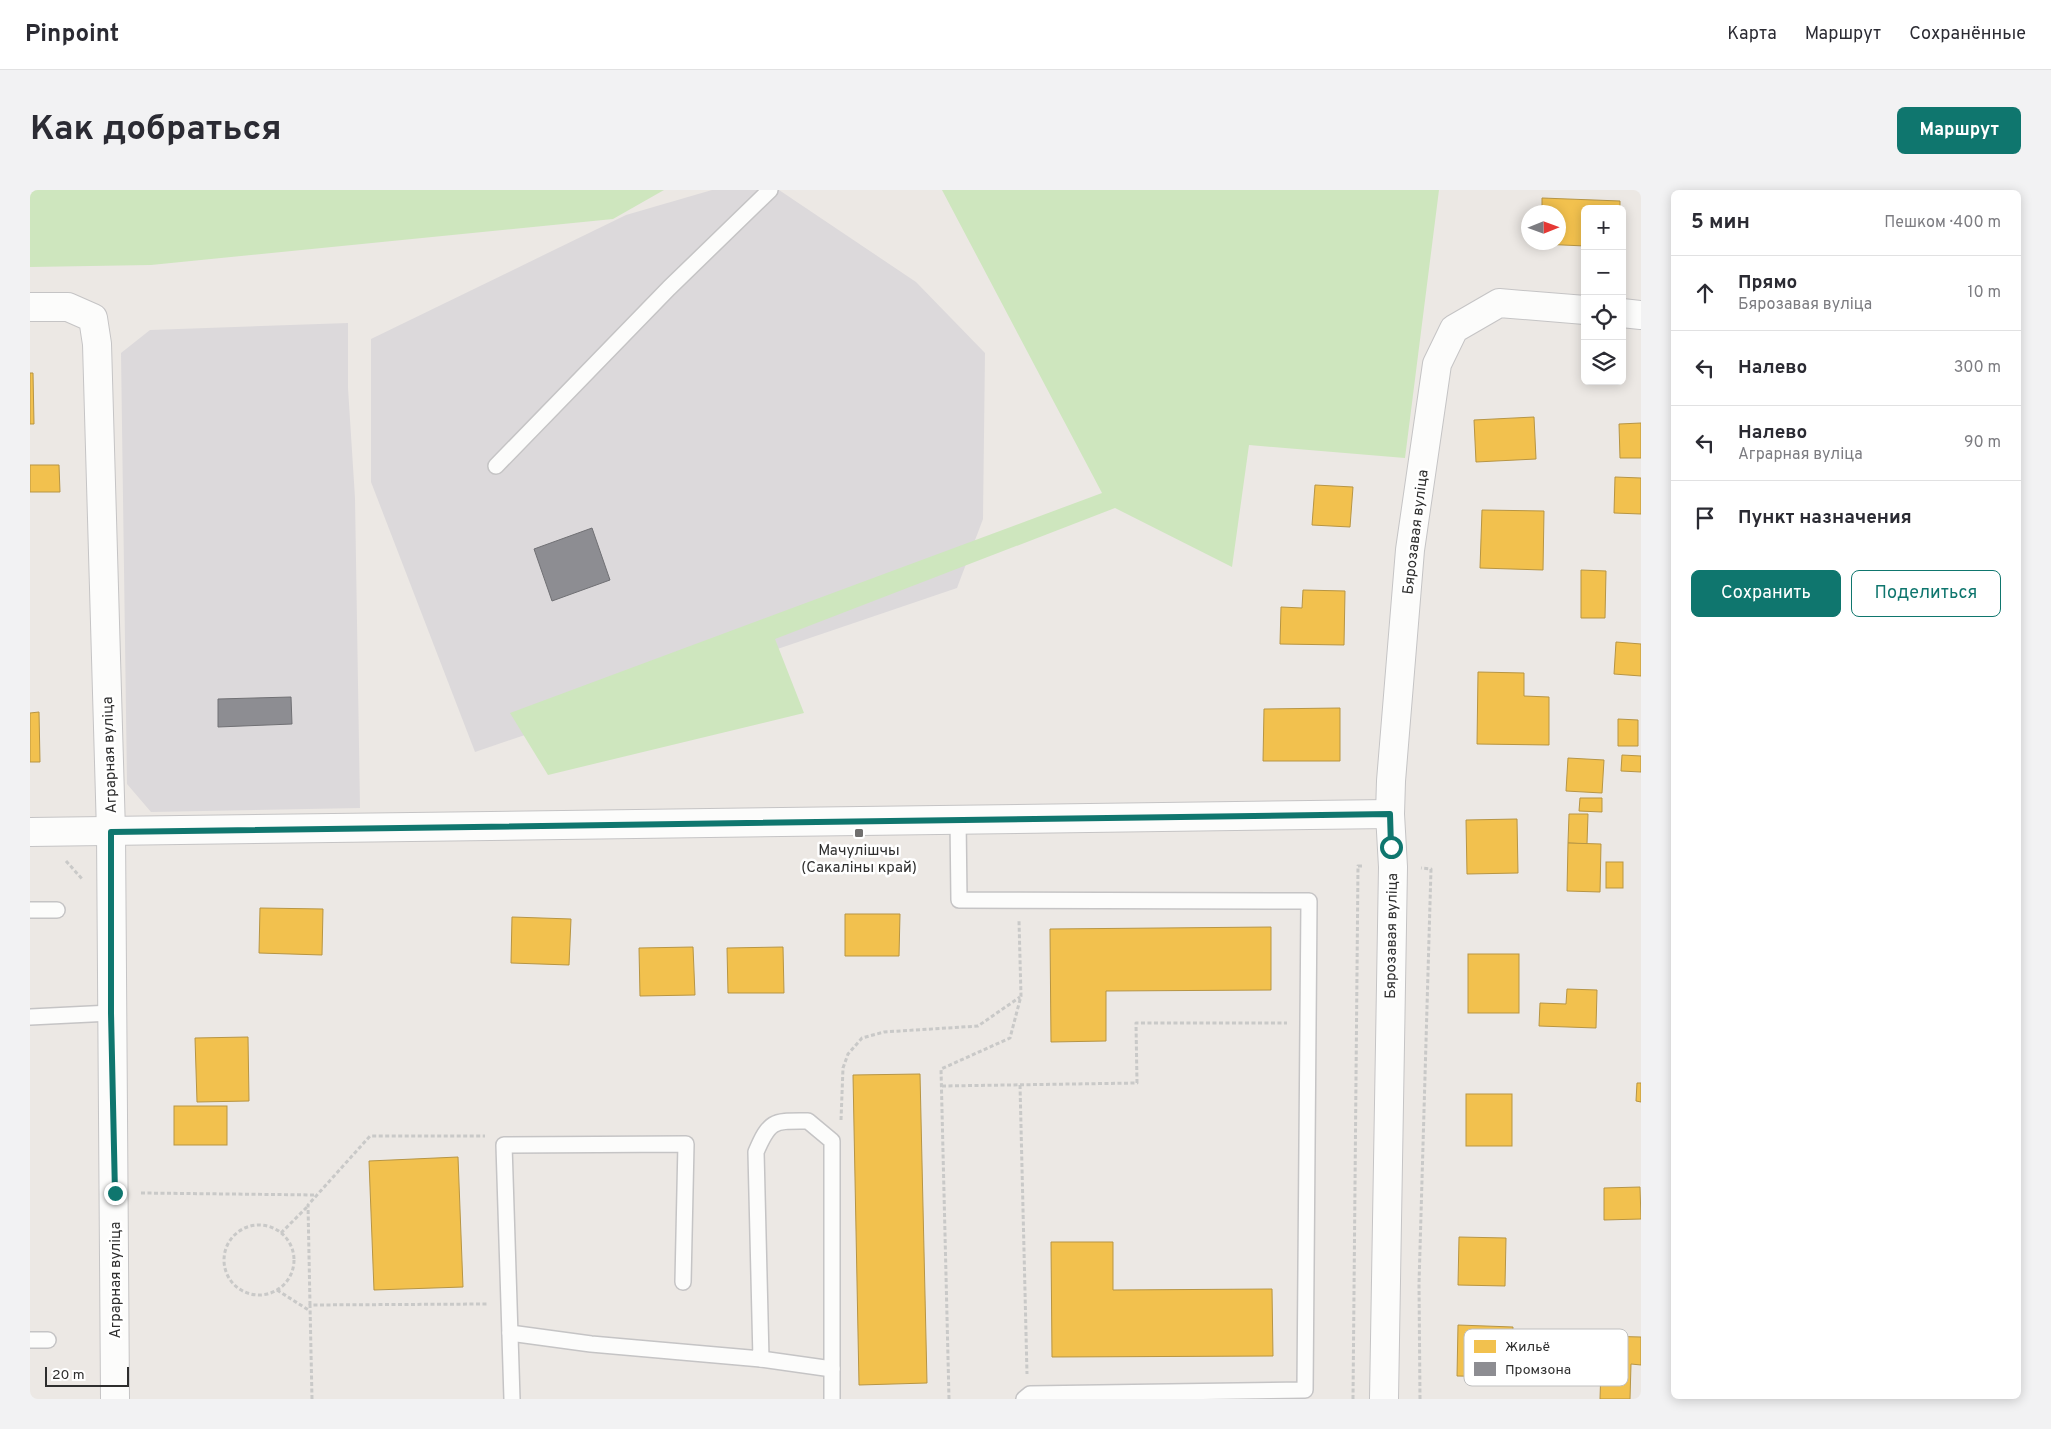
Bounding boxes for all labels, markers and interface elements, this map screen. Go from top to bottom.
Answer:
text: Pinpoint [25,20,119,50]
text: Карта [1727,23,1777,46]
text: Маршрут [1805,23,1881,46]
text: Сохранённые [1909,23,2026,46]
button: Маршрут [1897,107,2021,154]
text: Как добраться [30,108,282,152]
north arrow [1521,205,1566,250]
map controls [1581,205,1626,385]
button: + [1581,205,1626,250]
text: 5 мин [1691,209,1750,236]
text: Пешком · 400 m [1884,213,2001,233]
button: − [1581,250,1626,295]
text: Прямо [1738,271,1797,295]
icon: ahead [1691,279,1719,307]
text: 10 m [1967,283,2001,303]
button: locate [1581,295,1626,340]
text: Бярозавая вуліца [1738,295,1872,315]
button: layers [1581,340,1626,385]
icon: left [1691,354,1719,382]
text: Налево [1738,356,1807,380]
text: 300 m [1954,358,2001,378]
text: Налево [1738,421,1807,445]
icon: left [1691,429,1719,457]
text: 90 m [1964,433,2001,453]
text: Аграрная вуліца [1738,445,1863,465]
street label: Бярозавая вуліца [1399,469,1434,596]
icon: arrive [1691,504,1719,532]
text: Пункт назначения [1738,506,1912,530]
button: Сохранить [1691,570,1841,617]
button: Поделиться [1851,570,2001,617]
street label: Аграрная вуліца [99,696,122,814]
marker: Мачулішчы (Сакаліны край) [853,827,865,839]
route start [1380,836,1403,859]
place label: Мачулішчы (Сакаліны край) [801,842,917,878]
street label: Бярозавая вуліца [1382,873,1403,999]
route end [104,1182,127,1205]
street label: Аграрная вуліца [107,1222,126,1338]
legend [1464,1329,1628,1386]
text: Жильё [1505,1339,1550,1356]
text: Промзона [1505,1362,1571,1379]
scale bar [45,1364,129,1387]
text: 20 m [52,1367,85,1384]

